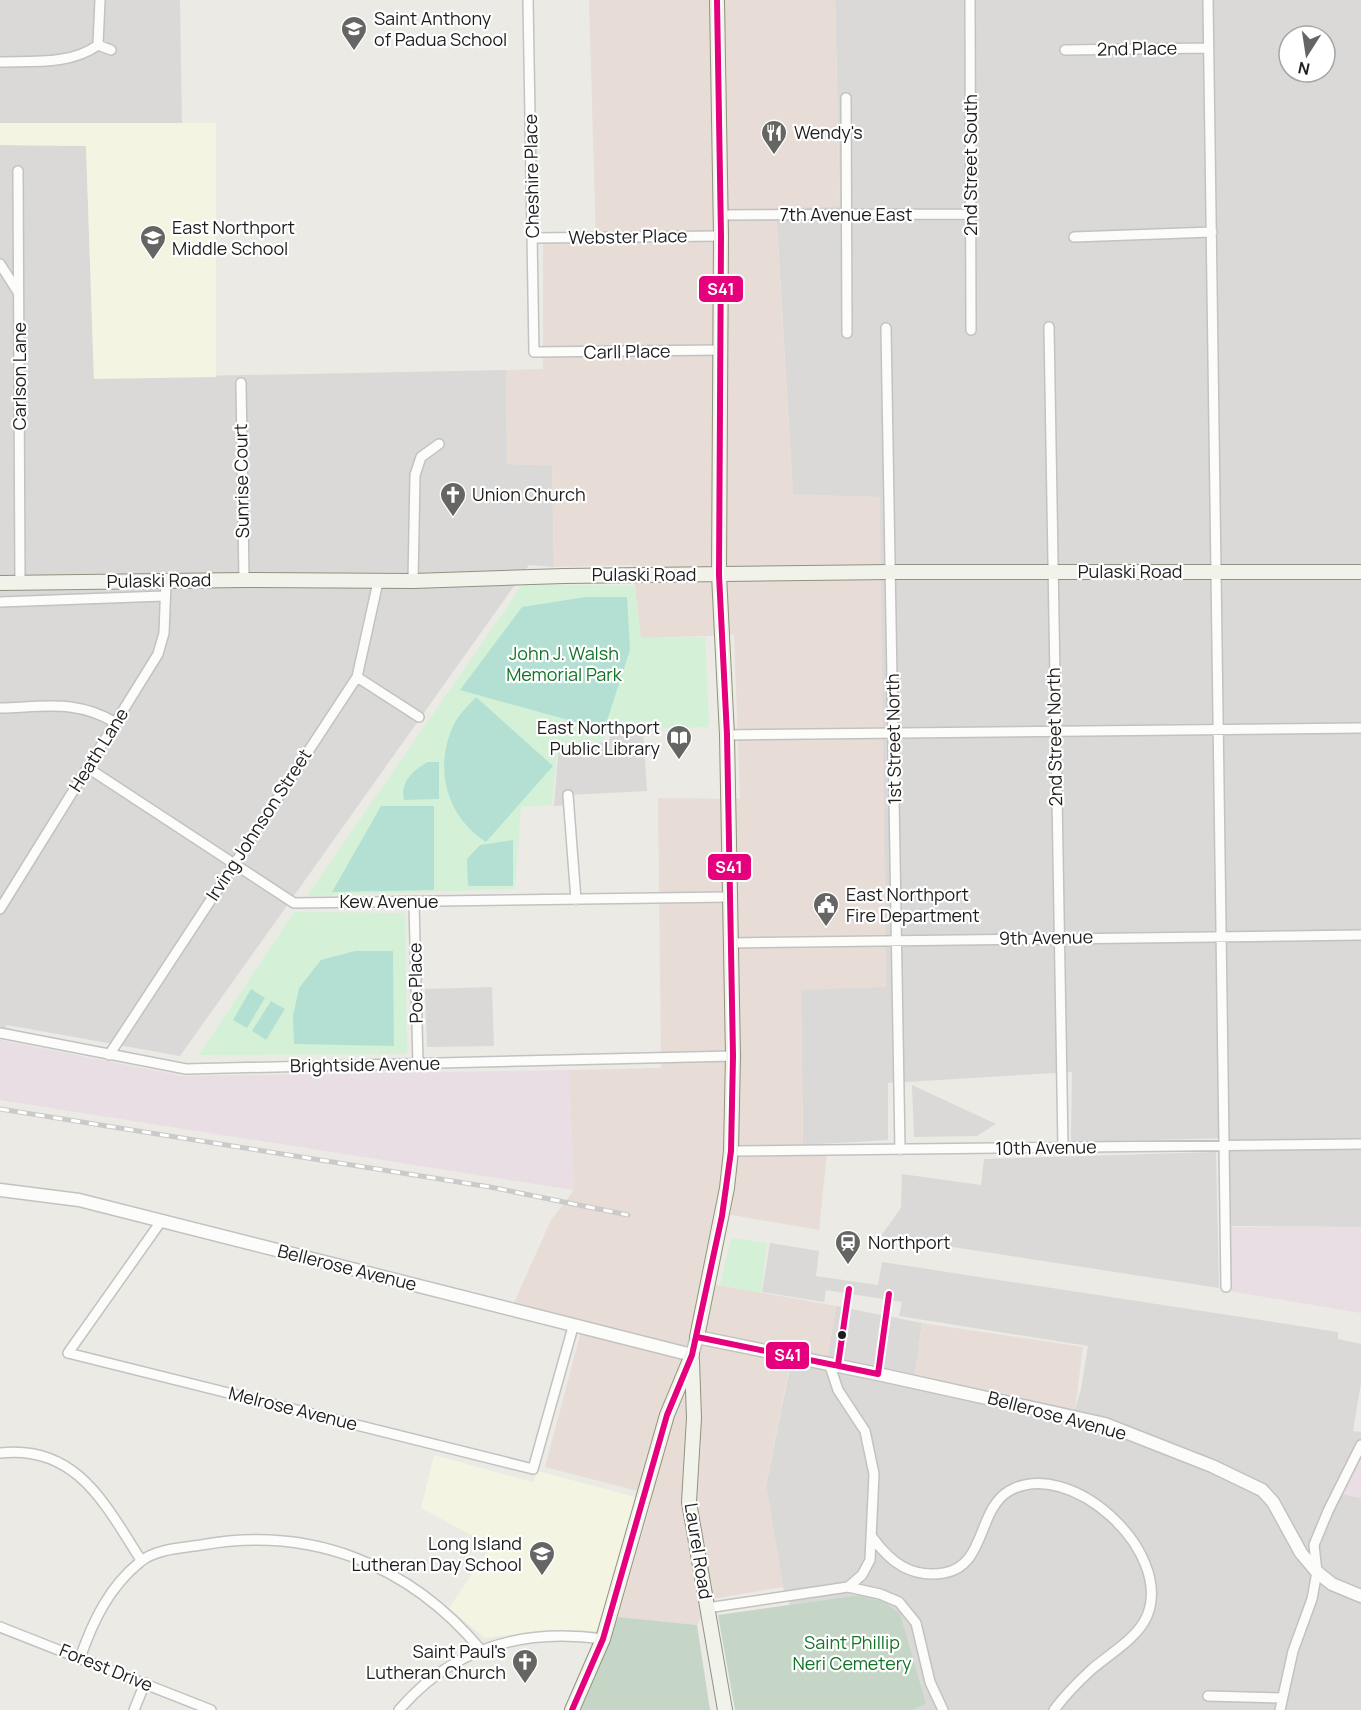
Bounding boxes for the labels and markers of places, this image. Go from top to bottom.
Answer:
place label: Saint Anthony of Padua School [374,6,507,51]
school or university icon: Saint Anthony of Padua School [339,14,369,52]
restaurant icon: Wendy's [759,118,789,156]
place label: Wendy's [794,120,863,144]
place label: East Northport Middle School [172,215,295,260]
school or university icon: East Northport Middle School [138,223,168,261]
church icon: Union Church [438,480,468,518]
place label: Union Church [472,482,586,506]
place label: East Northport Public Library [537,715,661,760]
library icon: East Northport Public Library [664,723,694,761]
place label: East Northport Fire Department [846,882,980,927]
public building icon: East Northport Fire Department [811,890,841,928]
station icon: Northport [833,1228,863,1266]
place label: Northport [868,1230,950,1254]
unlabelled marker [836,1329,848,1341]
place label: Long Island Lutheran Day School [351,1531,522,1576]
school or university icon: Long Island Lutheran Day School [527,1539,557,1577]
place label: Saint Paul's Lutheran Church [366,1639,506,1684]
church icon: Saint Paul's Lutheran Church [510,1647,540,1685]

